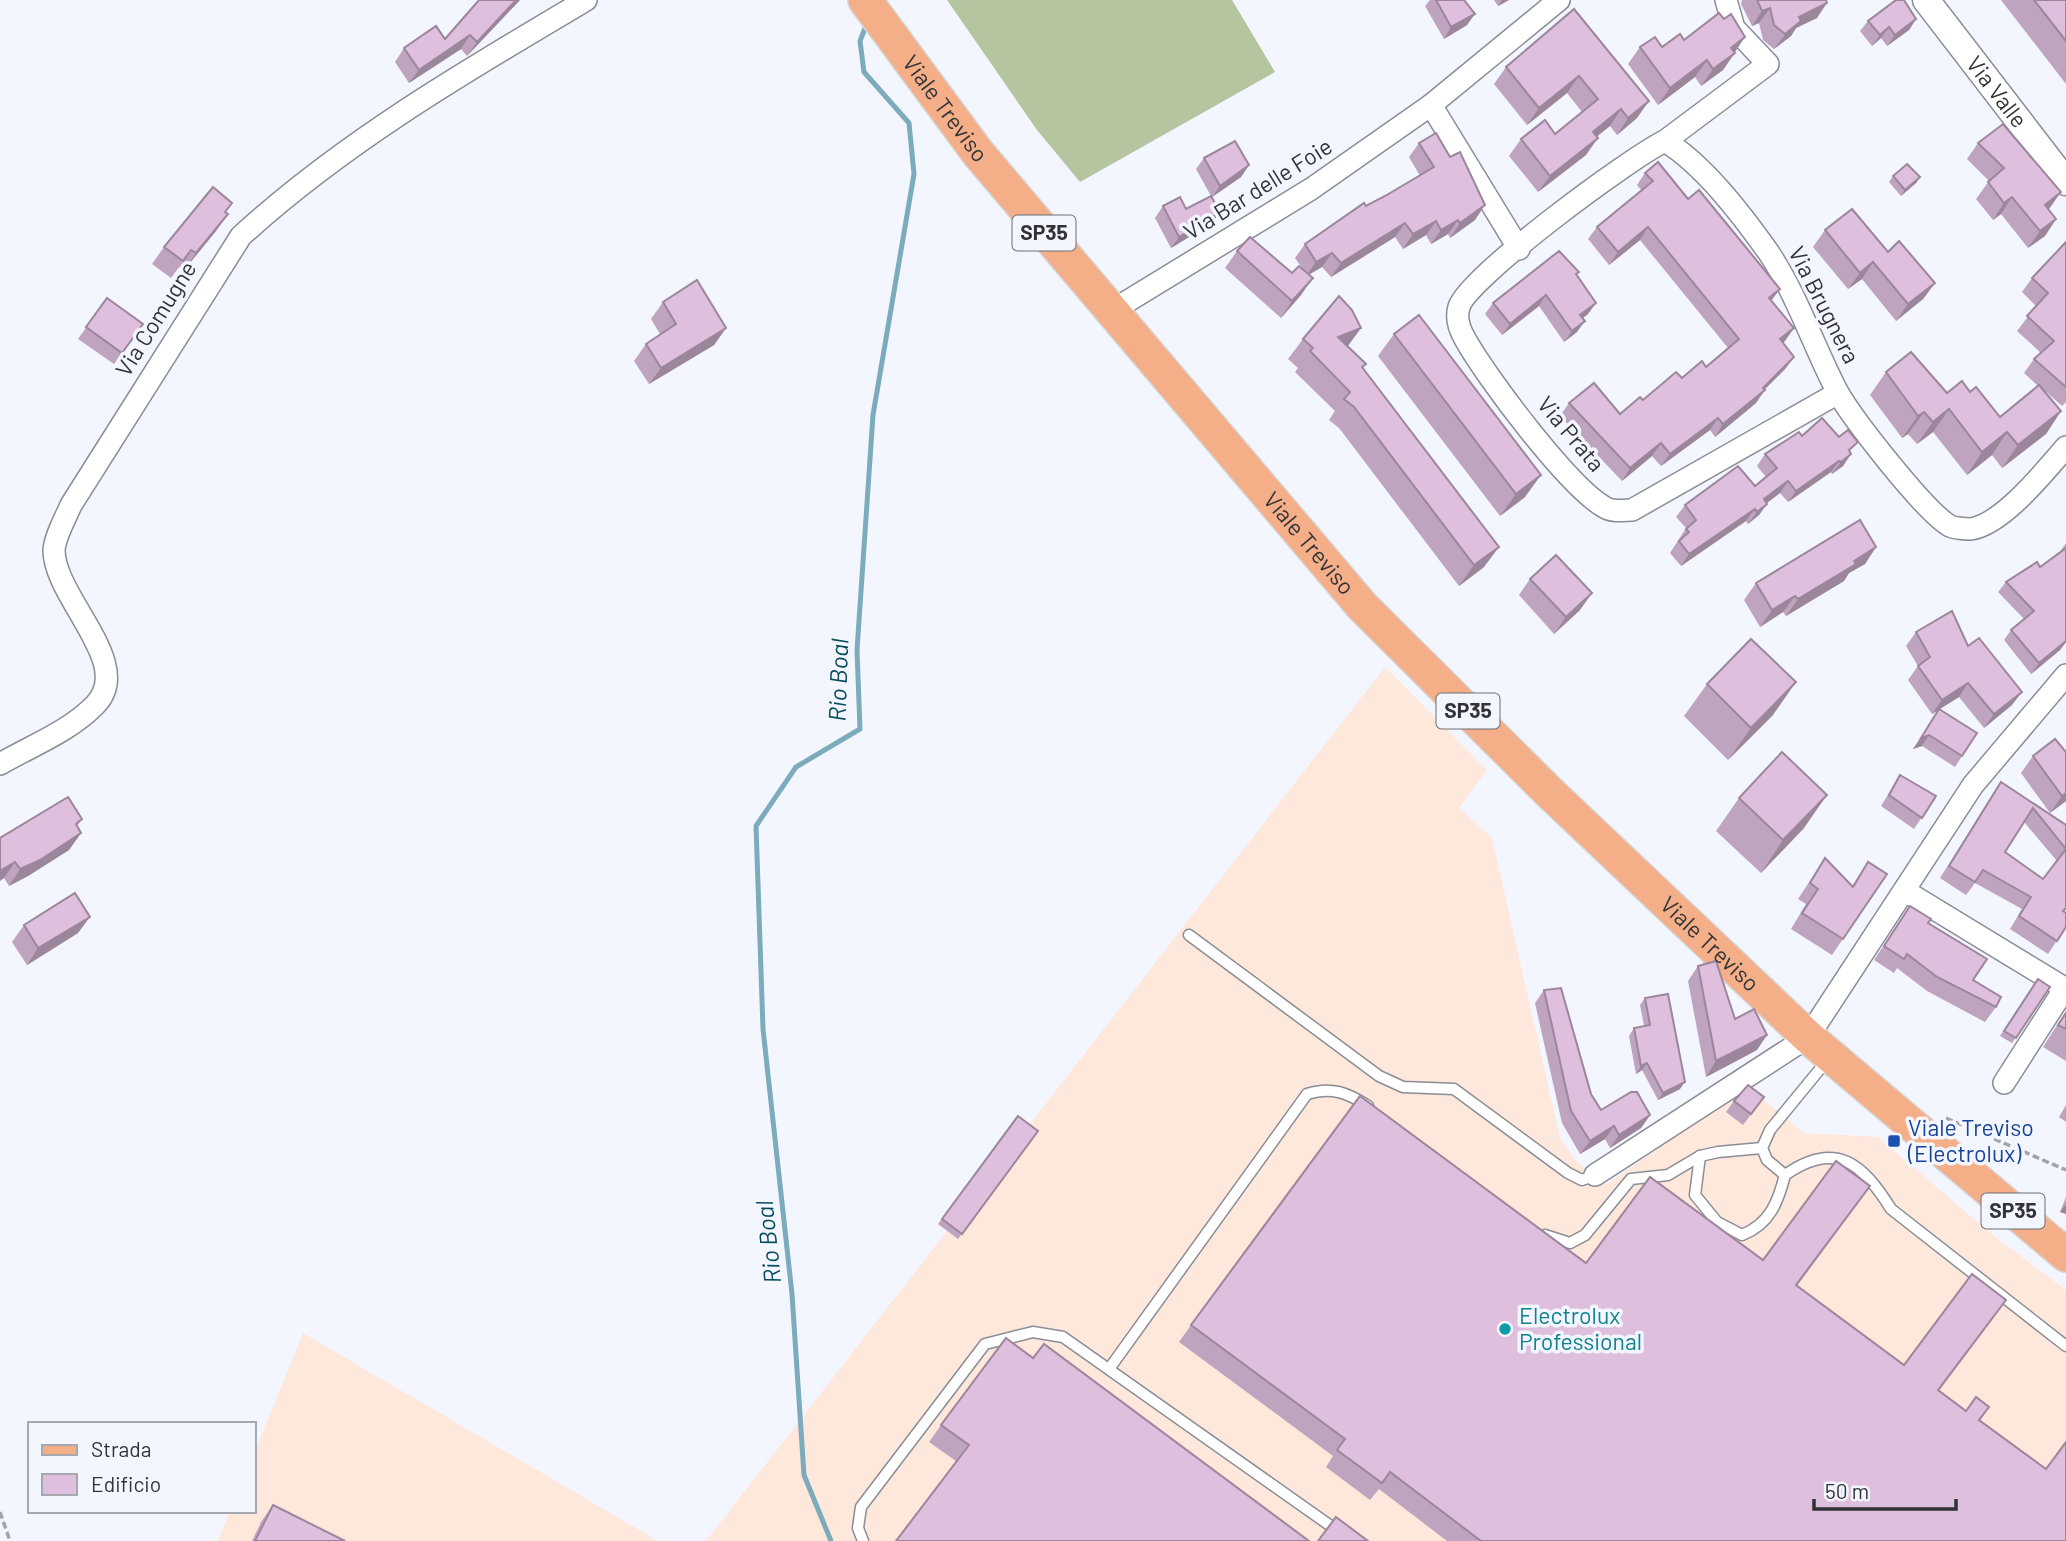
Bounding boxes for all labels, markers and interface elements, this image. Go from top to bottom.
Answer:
street label: Viale Treviso [897,49,994,167]
street label: Via Valle [1961,50,2034,133]
street label: Via Bar delle Foie [1178,131,1337,245]
road number: SP35 [1012,216,1076,250]
street label: Via Brugnera [1783,241,1866,368]
street label: Via Comugne [109,256,202,381]
street label: Via Prata [1532,390,1611,477]
street label: Viale Treviso [1258,486,1361,600]
water label: Rio Boal [822,637,853,722]
road number: SP35 [1436,694,1500,728]
street label: Viale Treviso [1655,890,1766,997]
place label: Viale Treviso (Electrolux) [1907,1113,2034,1167]
marker: Viale Treviso (Electrolux) [1886,1133,1902,1149]
road number: SP35 [1982,1194,2044,1228]
water label: Rio Boal [749,1199,786,1285]
place label: Electrolux Professional [1519,1301,1642,1355]
marker: Electrolux Professional [1497,1321,1513,1337]
legend [28,1422,256,1513]
text: Strada [91,1436,151,1461]
scale bar [1814,1468,1956,1512]
text: Edificio [91,1471,161,1496]
text: 50 m [1825,1478,1869,1503]

